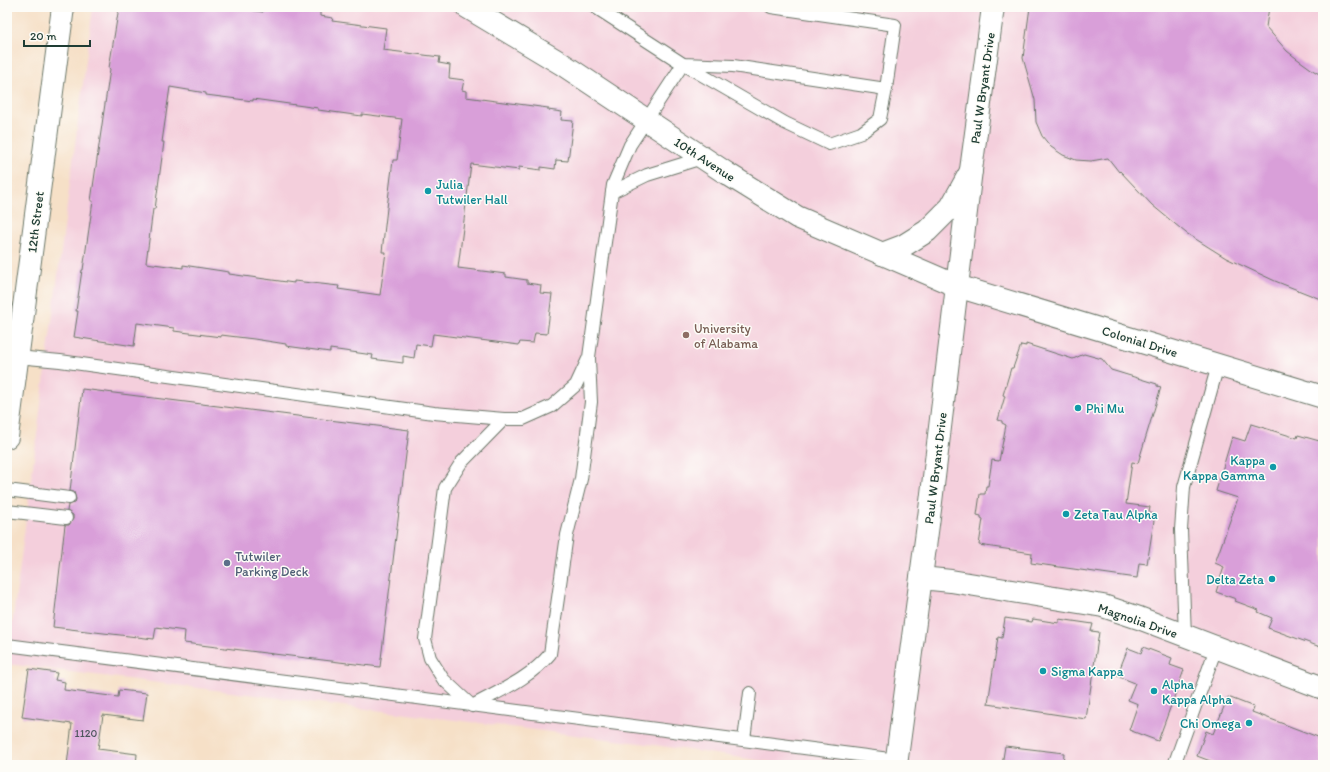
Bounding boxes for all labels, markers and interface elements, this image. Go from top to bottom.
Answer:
scale bar [24,22,90,48]
text: 20 m [30,29,57,43]
street label: Paul W Bryant Drive [967,31,998,145]
street label: 10th Avenue [671,134,738,185]
place label: Julia Tutwiler Hall [436,177,508,207]
marker: Julia Tutwiler Hall [423,186,433,196]
street label: 12th Street [24,190,47,254]
place label: University of Alabama [694,321,758,351]
street label: Colonial Drive [1100,323,1179,360]
marker: University of Alabama [681,330,691,340]
place label: Phi Mu [1086,401,1124,416]
marker: Phi Mu [1073,403,1083,413]
street label: Paul W Bryant Drive [921,411,950,525]
place label: Kappa Kappa Gamma [1183,453,1266,483]
marker: Kappa Kappa Gamma [1268,462,1278,472]
place label: Zeta Tau Alpha [1074,507,1158,522]
marker: Zeta Tau Alpha [1061,509,1071,519]
place label: Tutwiler Parking Deck [235,549,309,579]
marker: Tutwiler Parking Deck [222,558,232,568]
place label: Delta Zeta [1206,572,1264,587]
marker: Delta Zeta [1267,574,1277,584]
street label: Magnolia Drive [1096,600,1180,641]
place label: Sigma Kappa [1051,664,1124,679]
marker: Sigma Kappa [1038,666,1048,676]
place label: Alpha Kappa Alpha [1162,677,1232,707]
marker: Alpha Kappa Alpha [1149,686,1159,696]
place label: Chi Omega [1180,716,1241,731]
marker: Chi Omega [1244,718,1254,728]
house number: 1120 [75,727,98,740]

